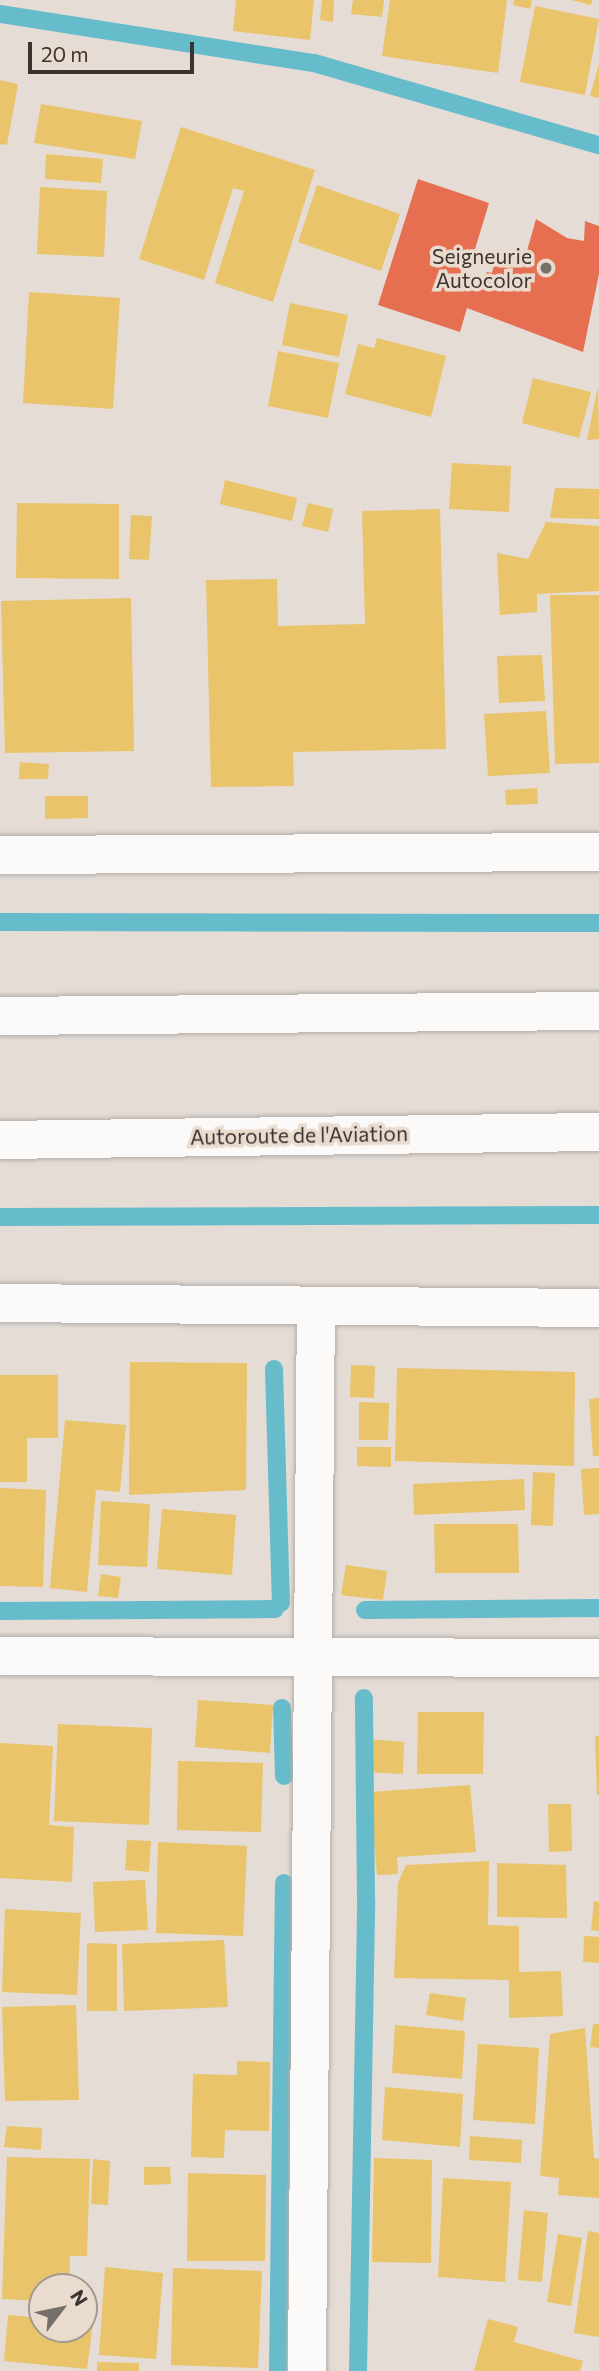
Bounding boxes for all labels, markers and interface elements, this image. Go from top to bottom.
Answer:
scale bar [32,28,198,72]
text: 20 m [41,41,89,66]
place label: Seigneurie Autocolor [432,243,532,293]
marker: Seigneurie Autocolor [538,260,554,276]
street label: Autoroute de l'Aviation [190,1121,408,1149]
north arrow [28,2273,98,2343]
text: N [66,2286,93,2310]

